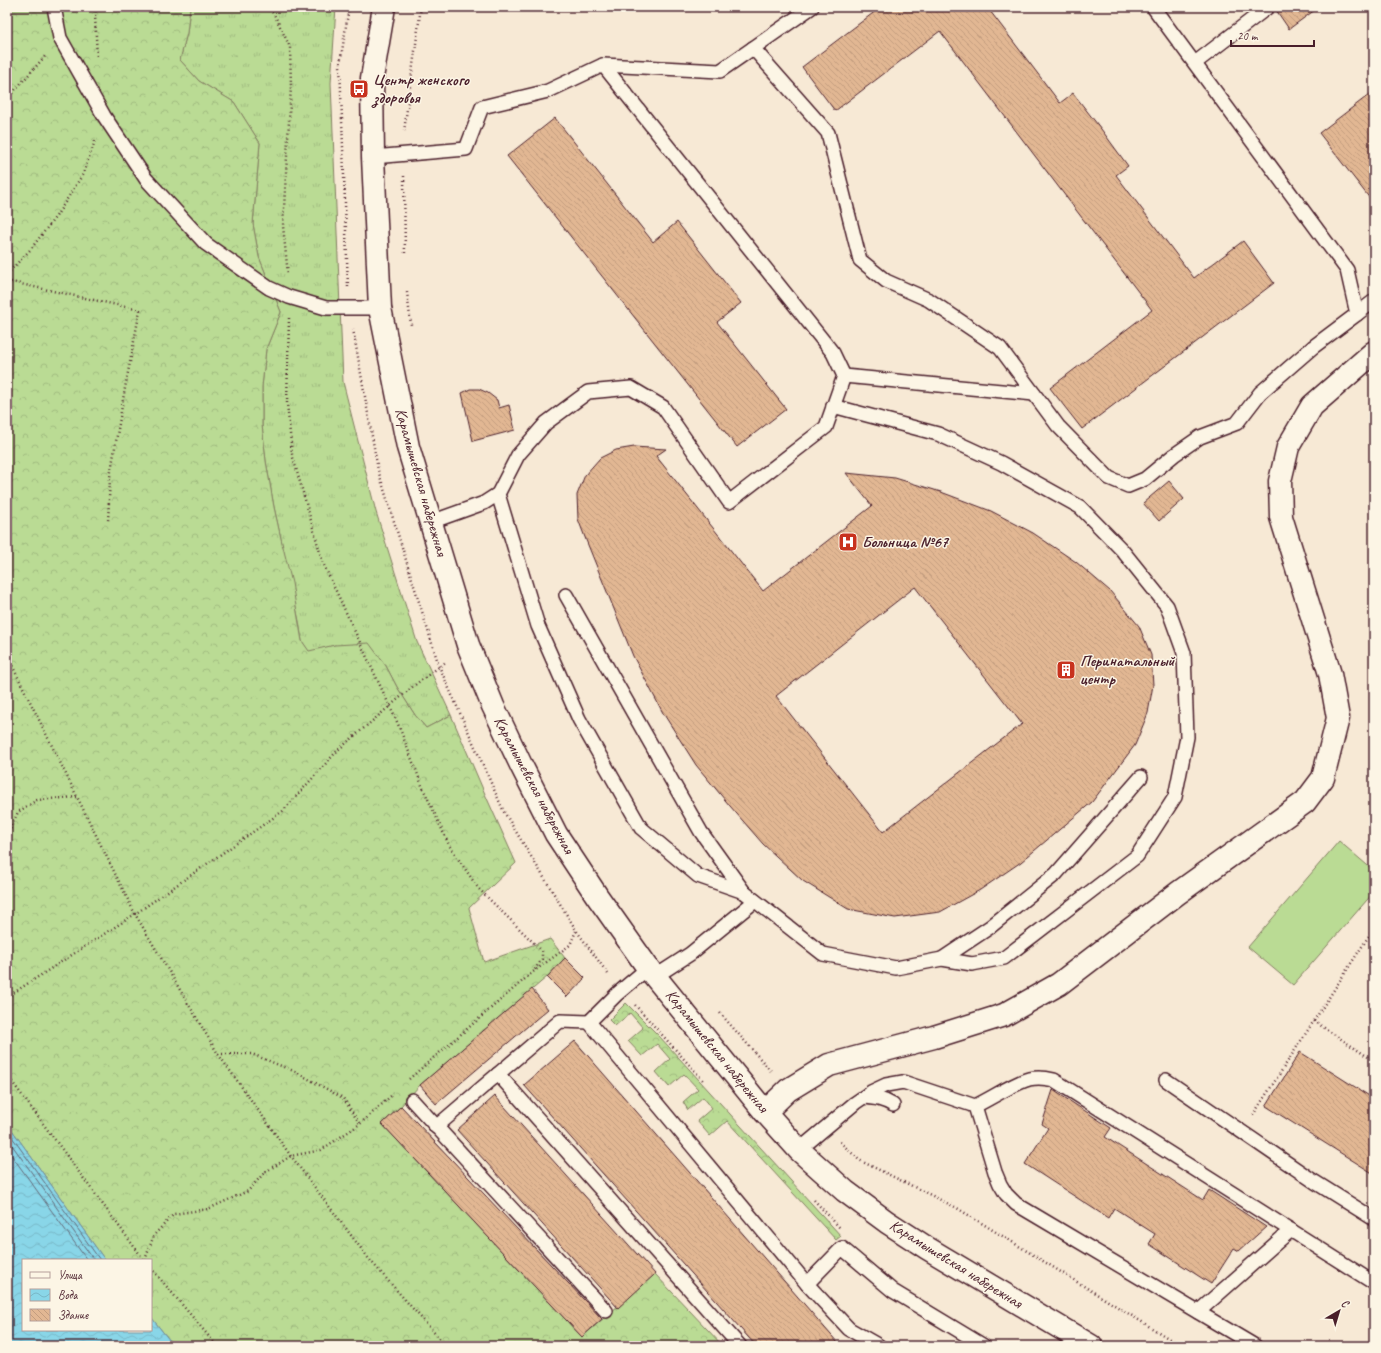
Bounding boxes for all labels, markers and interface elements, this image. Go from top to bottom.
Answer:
scale bar [1231,22,1314,48]
text: 20 m [1237,28,1259,44]
place label: Центр женского здоровья [371,70,470,108]
bus stop icon: Центр женского здоровья [348,78,370,100]
street label: Карамышевская набережная [390,406,452,559]
hospital icon: Больница №67 [837,531,859,553]
place label: Больница №67 [862,532,950,552]
place label: Перинатальный центр [1080,651,1176,689]
building icon: Перинатальный центр [1055,659,1077,681]
street label: Карамышевская набережная [489,713,579,858]
street label: Карамышевская набережная [661,985,773,1117]
street label: Карамышевская набережная [886,1215,1027,1313]
legend [22,1259,152,1331]
text: Улица [58,1267,83,1283]
text: Вода [58,1287,79,1303]
north arrow [1319,1291,1359,1331]
text: С [1339,1296,1353,1311]
text: Здание [58,1307,89,1323]

